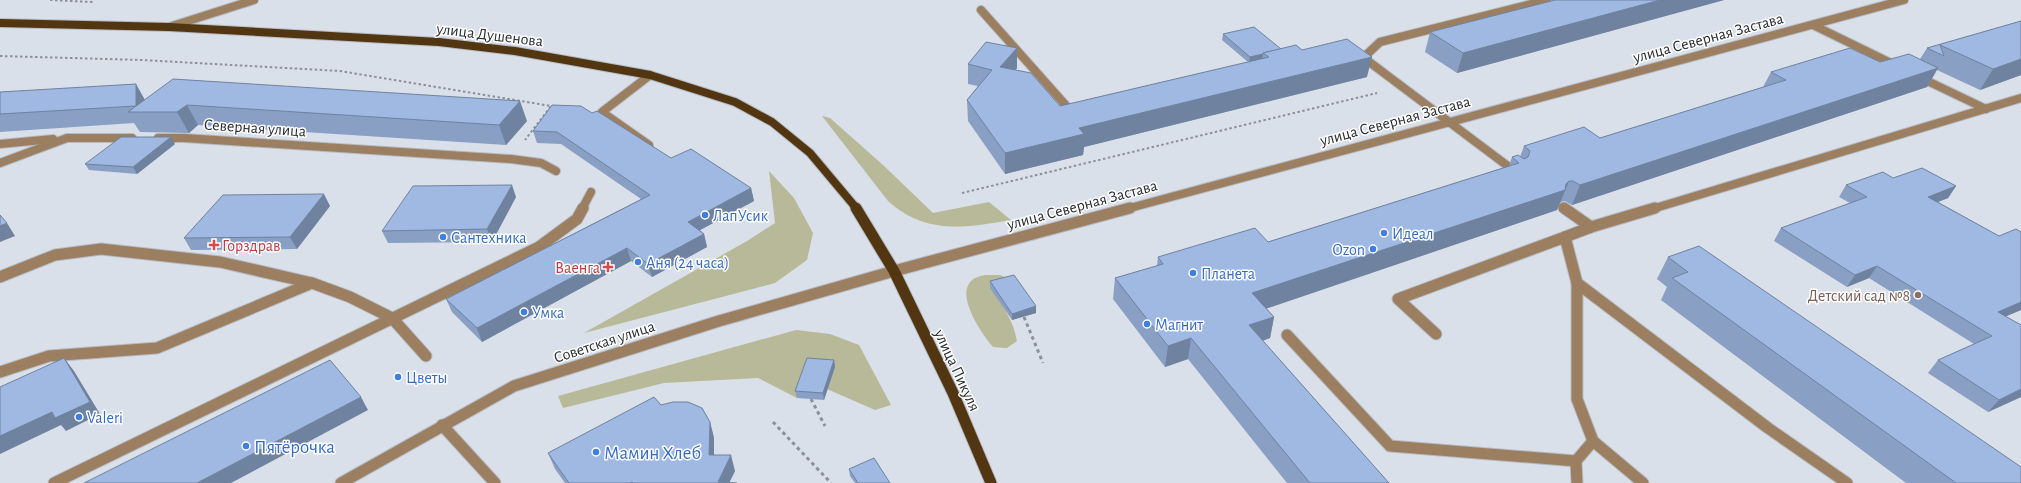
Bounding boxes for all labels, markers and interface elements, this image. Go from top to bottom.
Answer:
street label: улица Северная Застава [1630,10,1785,67]
street label: улица Душенова [435,20,544,50]
street label: улица Северная Застава [1317,93,1472,150]
street label: Северная улица [203,116,307,141]
street label: улица Северная Застава [1004,177,1159,234]
place label: ЛапУсик [713,208,769,224]
marker: ЛапУсик [700,210,710,220]
place label: Идеал [1392,226,1434,242]
marker: Идеал [1379,228,1389,238]
place label: Сантехника [451,230,527,246]
marker: Сантехника [438,232,448,242]
place label: Горздрав [222,238,280,254]
marker: Горздрав [209,240,219,250]
place label: Ozon [1333,242,1365,258]
marker: Ozon [1368,244,1378,254]
place label: Аня (24 часа) [646,255,729,271]
marker: Аня (24 часа) [633,257,643,267]
place label: Ваенга [555,260,600,276]
marker: Ваенга [603,262,613,272]
place label: Планета [1201,266,1255,282]
marker: Планета [1188,268,1198,278]
place label: Детский сад №8 [1808,288,1910,304]
marker: Детский сад №8 [1913,290,1923,300]
place label: Умка [532,305,564,321]
marker: Умка [519,307,529,317]
place label: Магнит [1155,317,1203,333]
street label: Советская улица [552,318,657,367]
marker: Магнит [1142,319,1152,329]
street label: улица Пикуля [930,326,983,414]
place label: Цветы [406,370,447,386]
marker: Цветы [393,372,403,382]
place label: Valeri [87,410,123,426]
marker: Valeri [74,412,84,422]
place label: Пятёрочка [254,438,335,457]
marker: Пятёрочка [241,441,251,451]
place label: Мамин Хлеб [604,444,701,463]
marker: Мамин Хлеб [591,447,601,457]

